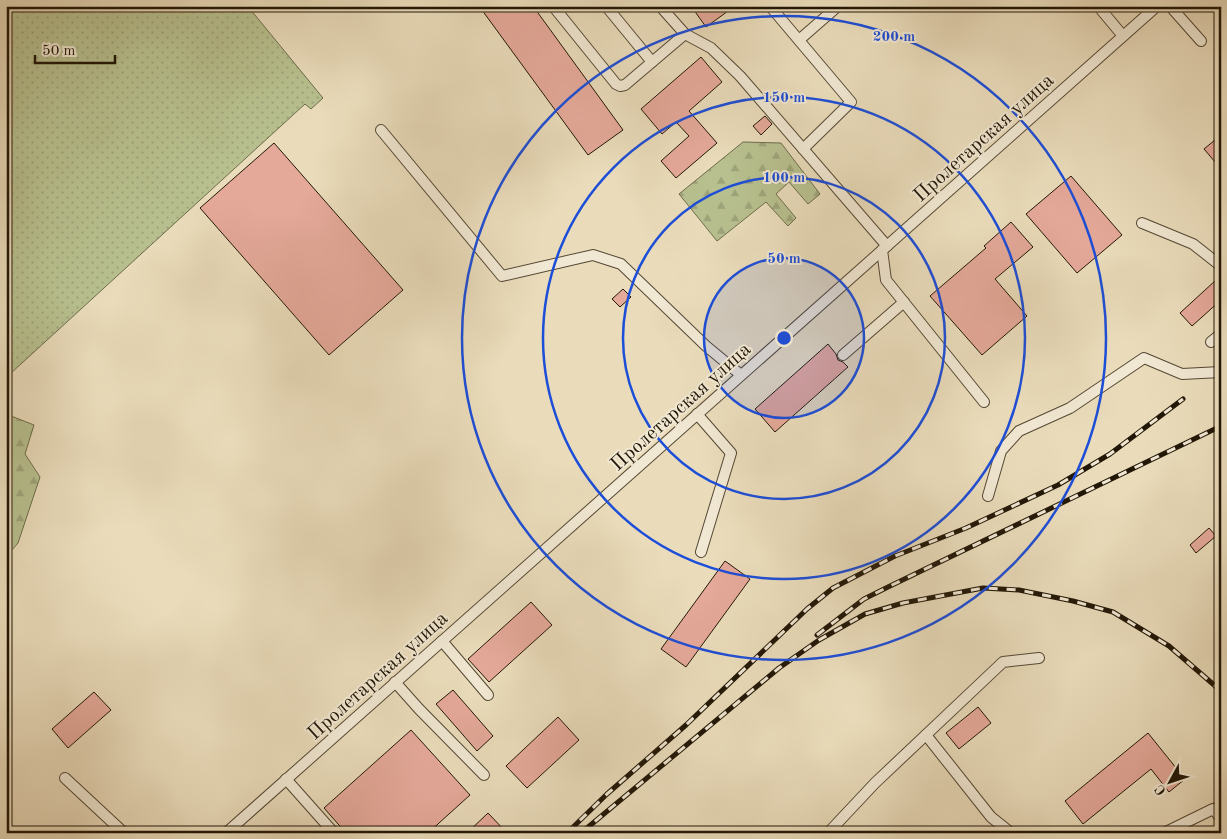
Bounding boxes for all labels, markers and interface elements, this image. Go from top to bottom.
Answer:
text: 200 m [873,30,915,45]
scale bar [35,32,115,64]
text: 50 m [42,44,76,59]
street label: Пролетарская улица [910,70,1058,206]
text: 150 m [763,91,805,106]
text: 100 m [763,171,805,186]
text: 50 m [767,252,801,267]
centre of rings [775,329,793,347]
street label: Пролетарская улица [607,339,755,475]
street label: Пролетарская улица [304,608,452,744]
north arrow [1144,756,1194,806]
text: С [1152,782,1169,798]

